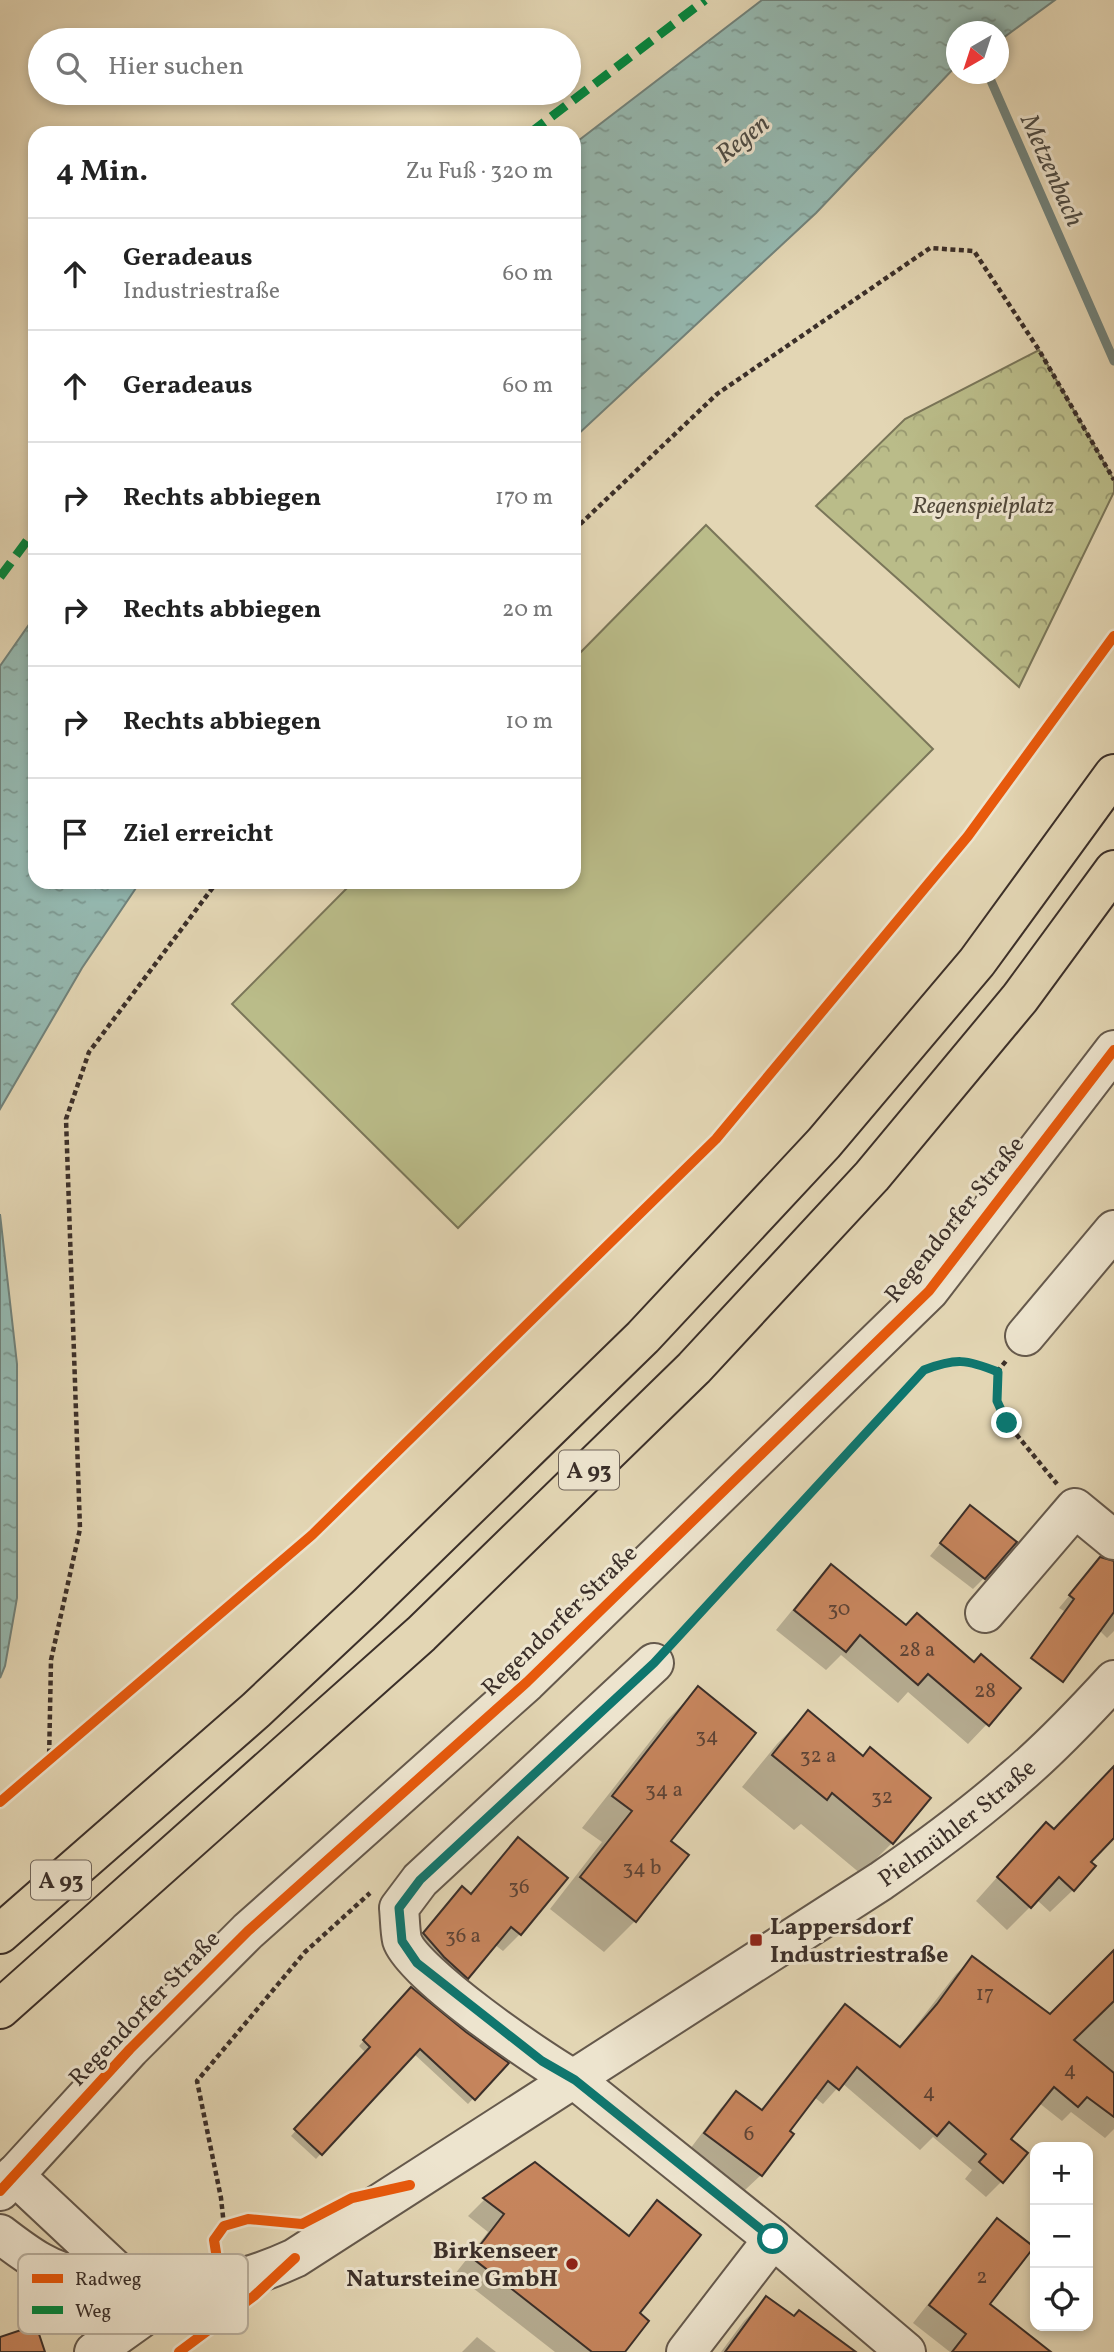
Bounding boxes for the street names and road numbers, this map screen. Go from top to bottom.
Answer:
street label: Regendorfer Straße [878,1130,1033,1311]
road number: A 93 [559,1450,619,1490]
street label: Regendorfer Straße [475,1538,646,1705]
street label: Pielmühler Straße [872,1752,1045,1897]
road number: A 93 [31,1860,91,1899]
street label: Regendorfer Straße [62,1924,229,2095]

